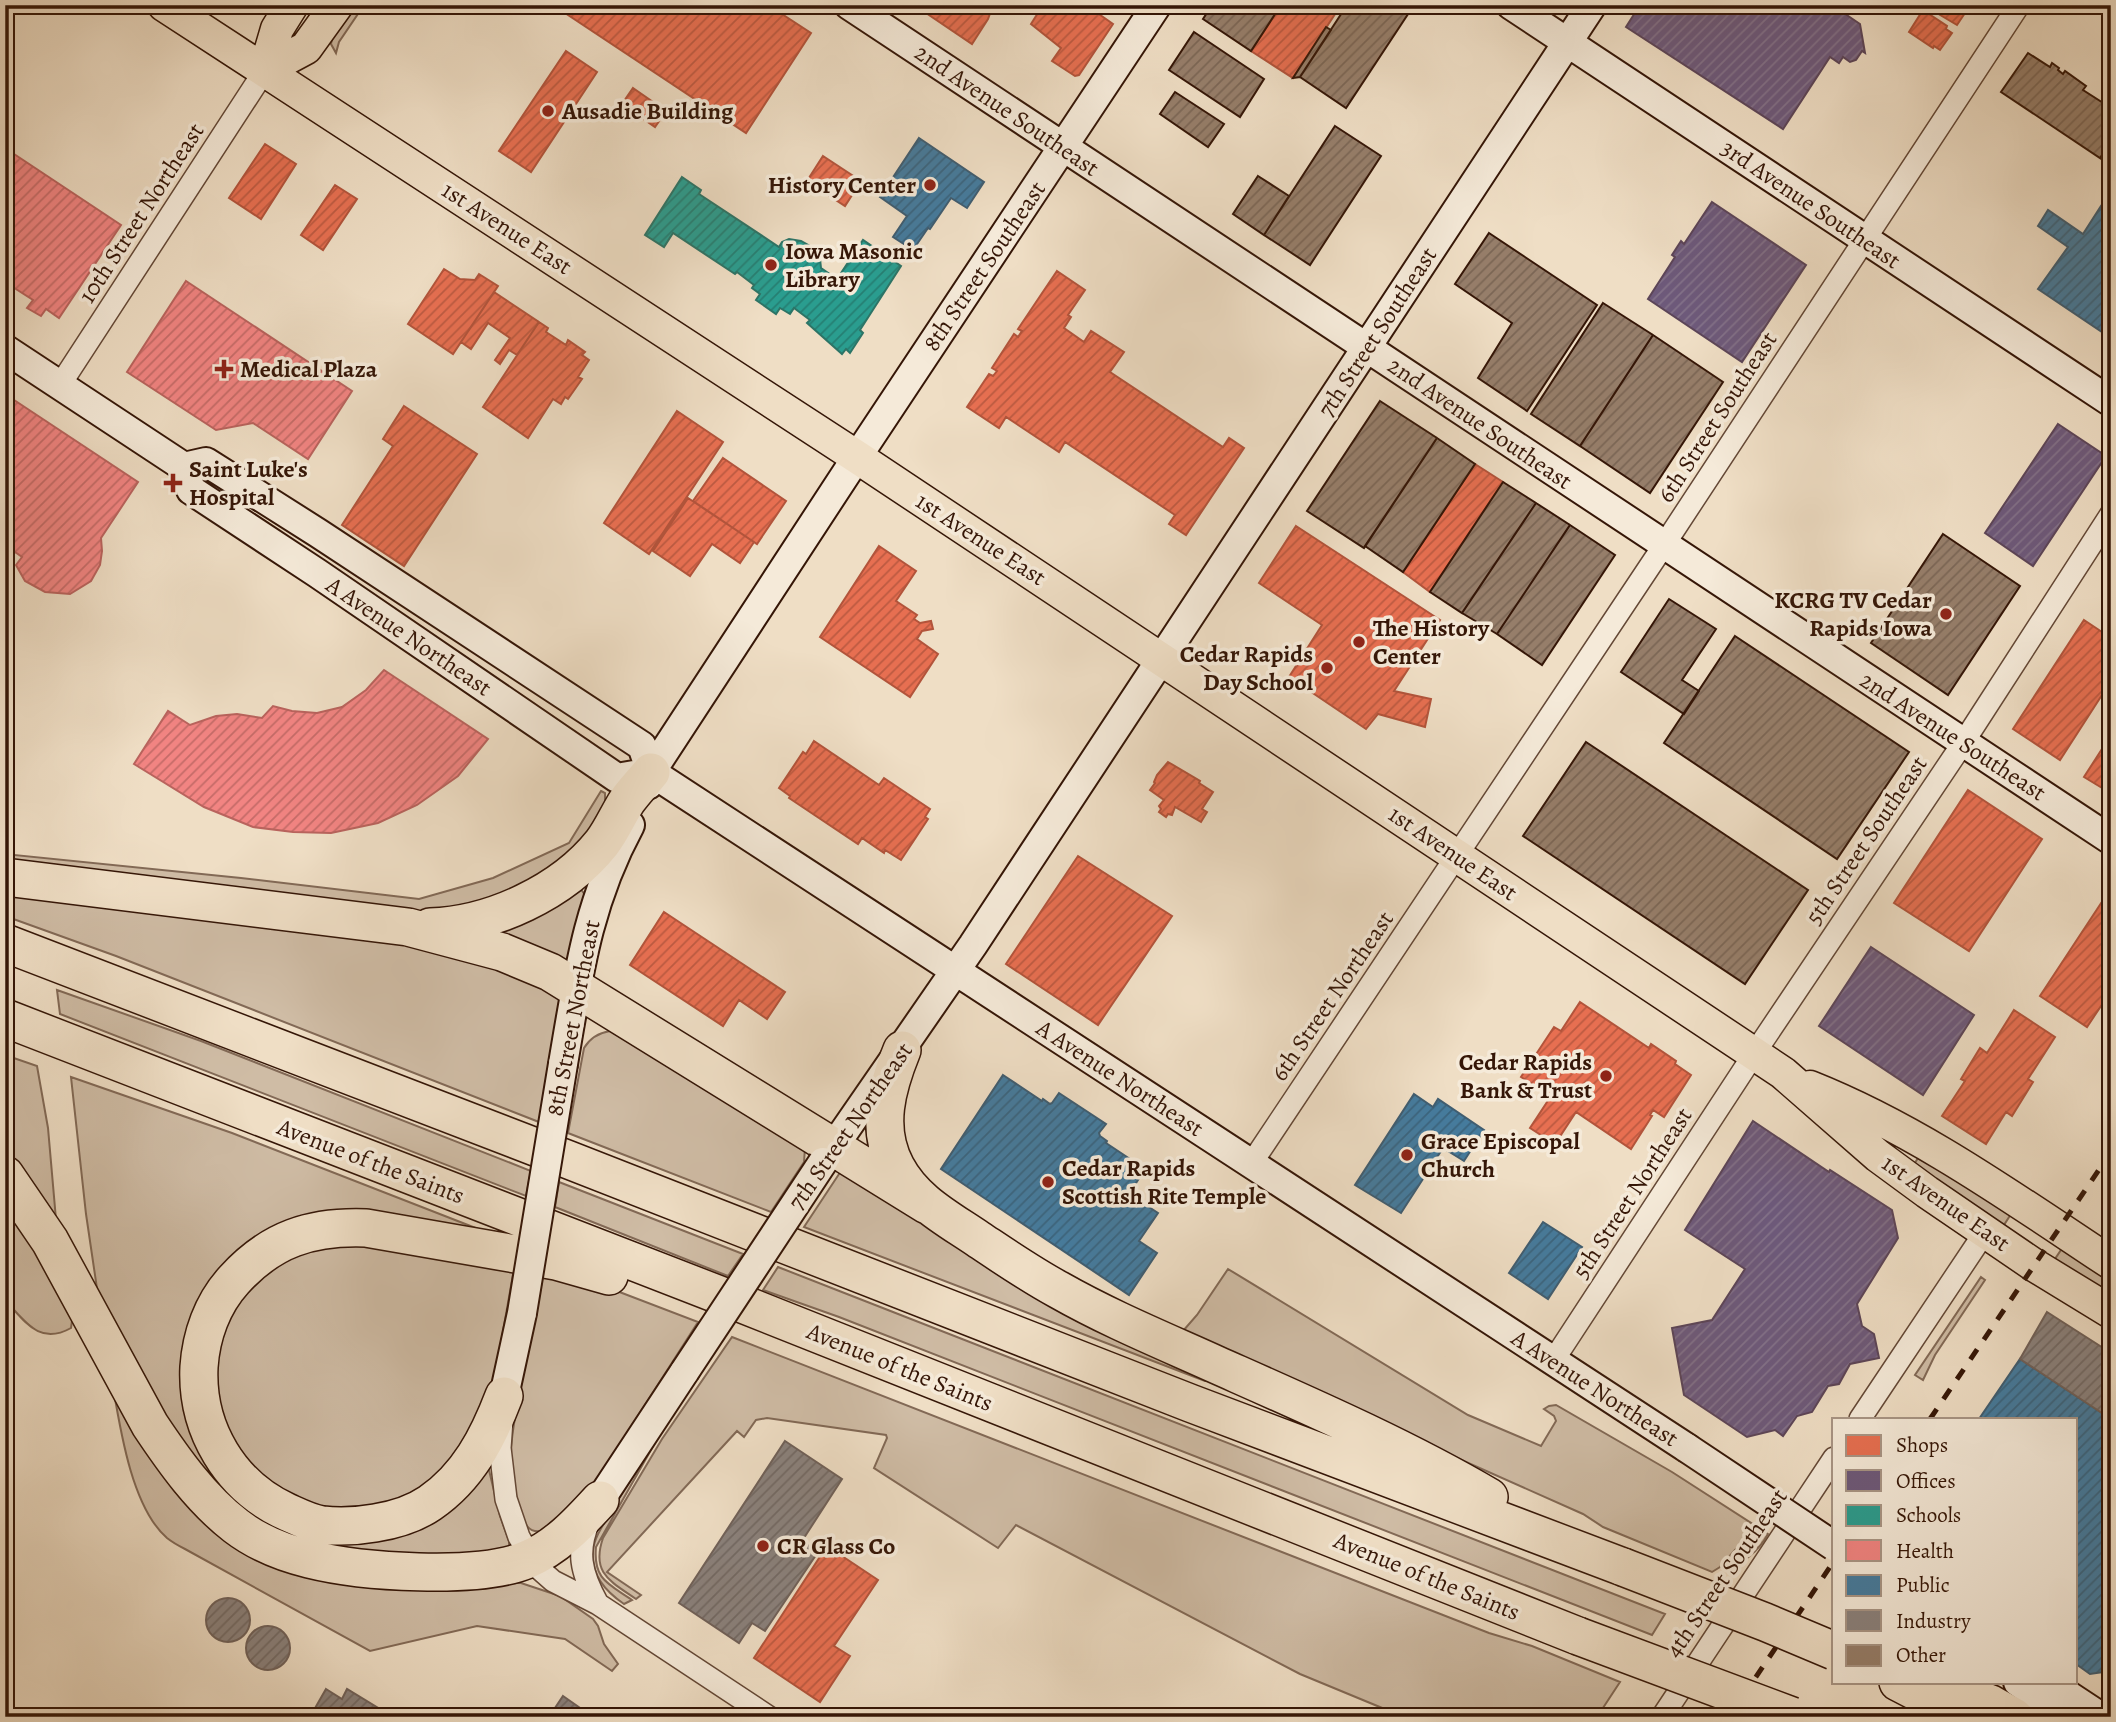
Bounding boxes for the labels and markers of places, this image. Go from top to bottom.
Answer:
place label: Ausadie Building [561,95,734,127]
marker: Ausadie Building [540,103,556,119]
place label: History Center [768,169,916,201]
marker: History Center [922,177,938,193]
place label: Iowa Masonic Library [785,235,923,295]
marker: Iowa Masonic Library [763,257,779,273]
place label: Medical Plaza [240,353,378,385]
marker: Medical Plaza [214,359,234,379]
place label: Saint Luke's Hospital [189,453,308,513]
marker: Saint Luke's Hospital [163,473,183,493]
place label: KCRG TV Cedar Rapids Iowa [1774,584,1932,644]
marker: KCRG TV Cedar Rapids Iowa [1938,606,1954,622]
place label: The History Center [1373,612,1490,672]
marker: The History Center [1351,634,1367,650]
place label: Cedar Rapids Day School [1180,638,1314,698]
marker: Cedar Rapids Day School [1319,660,1335,676]
place label: Cedar Rapids Bank & Trust [1459,1046,1592,1106]
marker: Cedar Rapids Bank & Trust [1598,1068,1614,1084]
place label: Grace Episcopal Church [1421,1125,1581,1185]
marker: Grace Episcopal Church [1399,1147,1415,1163]
place label: Cedar Rapids Scottish Rite Temple [1062,1152,1266,1212]
marker: Cedar Rapids Scottish Rite Temple [1040,1174,1056,1190]
place label: CR Glass Co [777,1530,895,1562]
marker: CR Glass Co [755,1538,771,1554]

